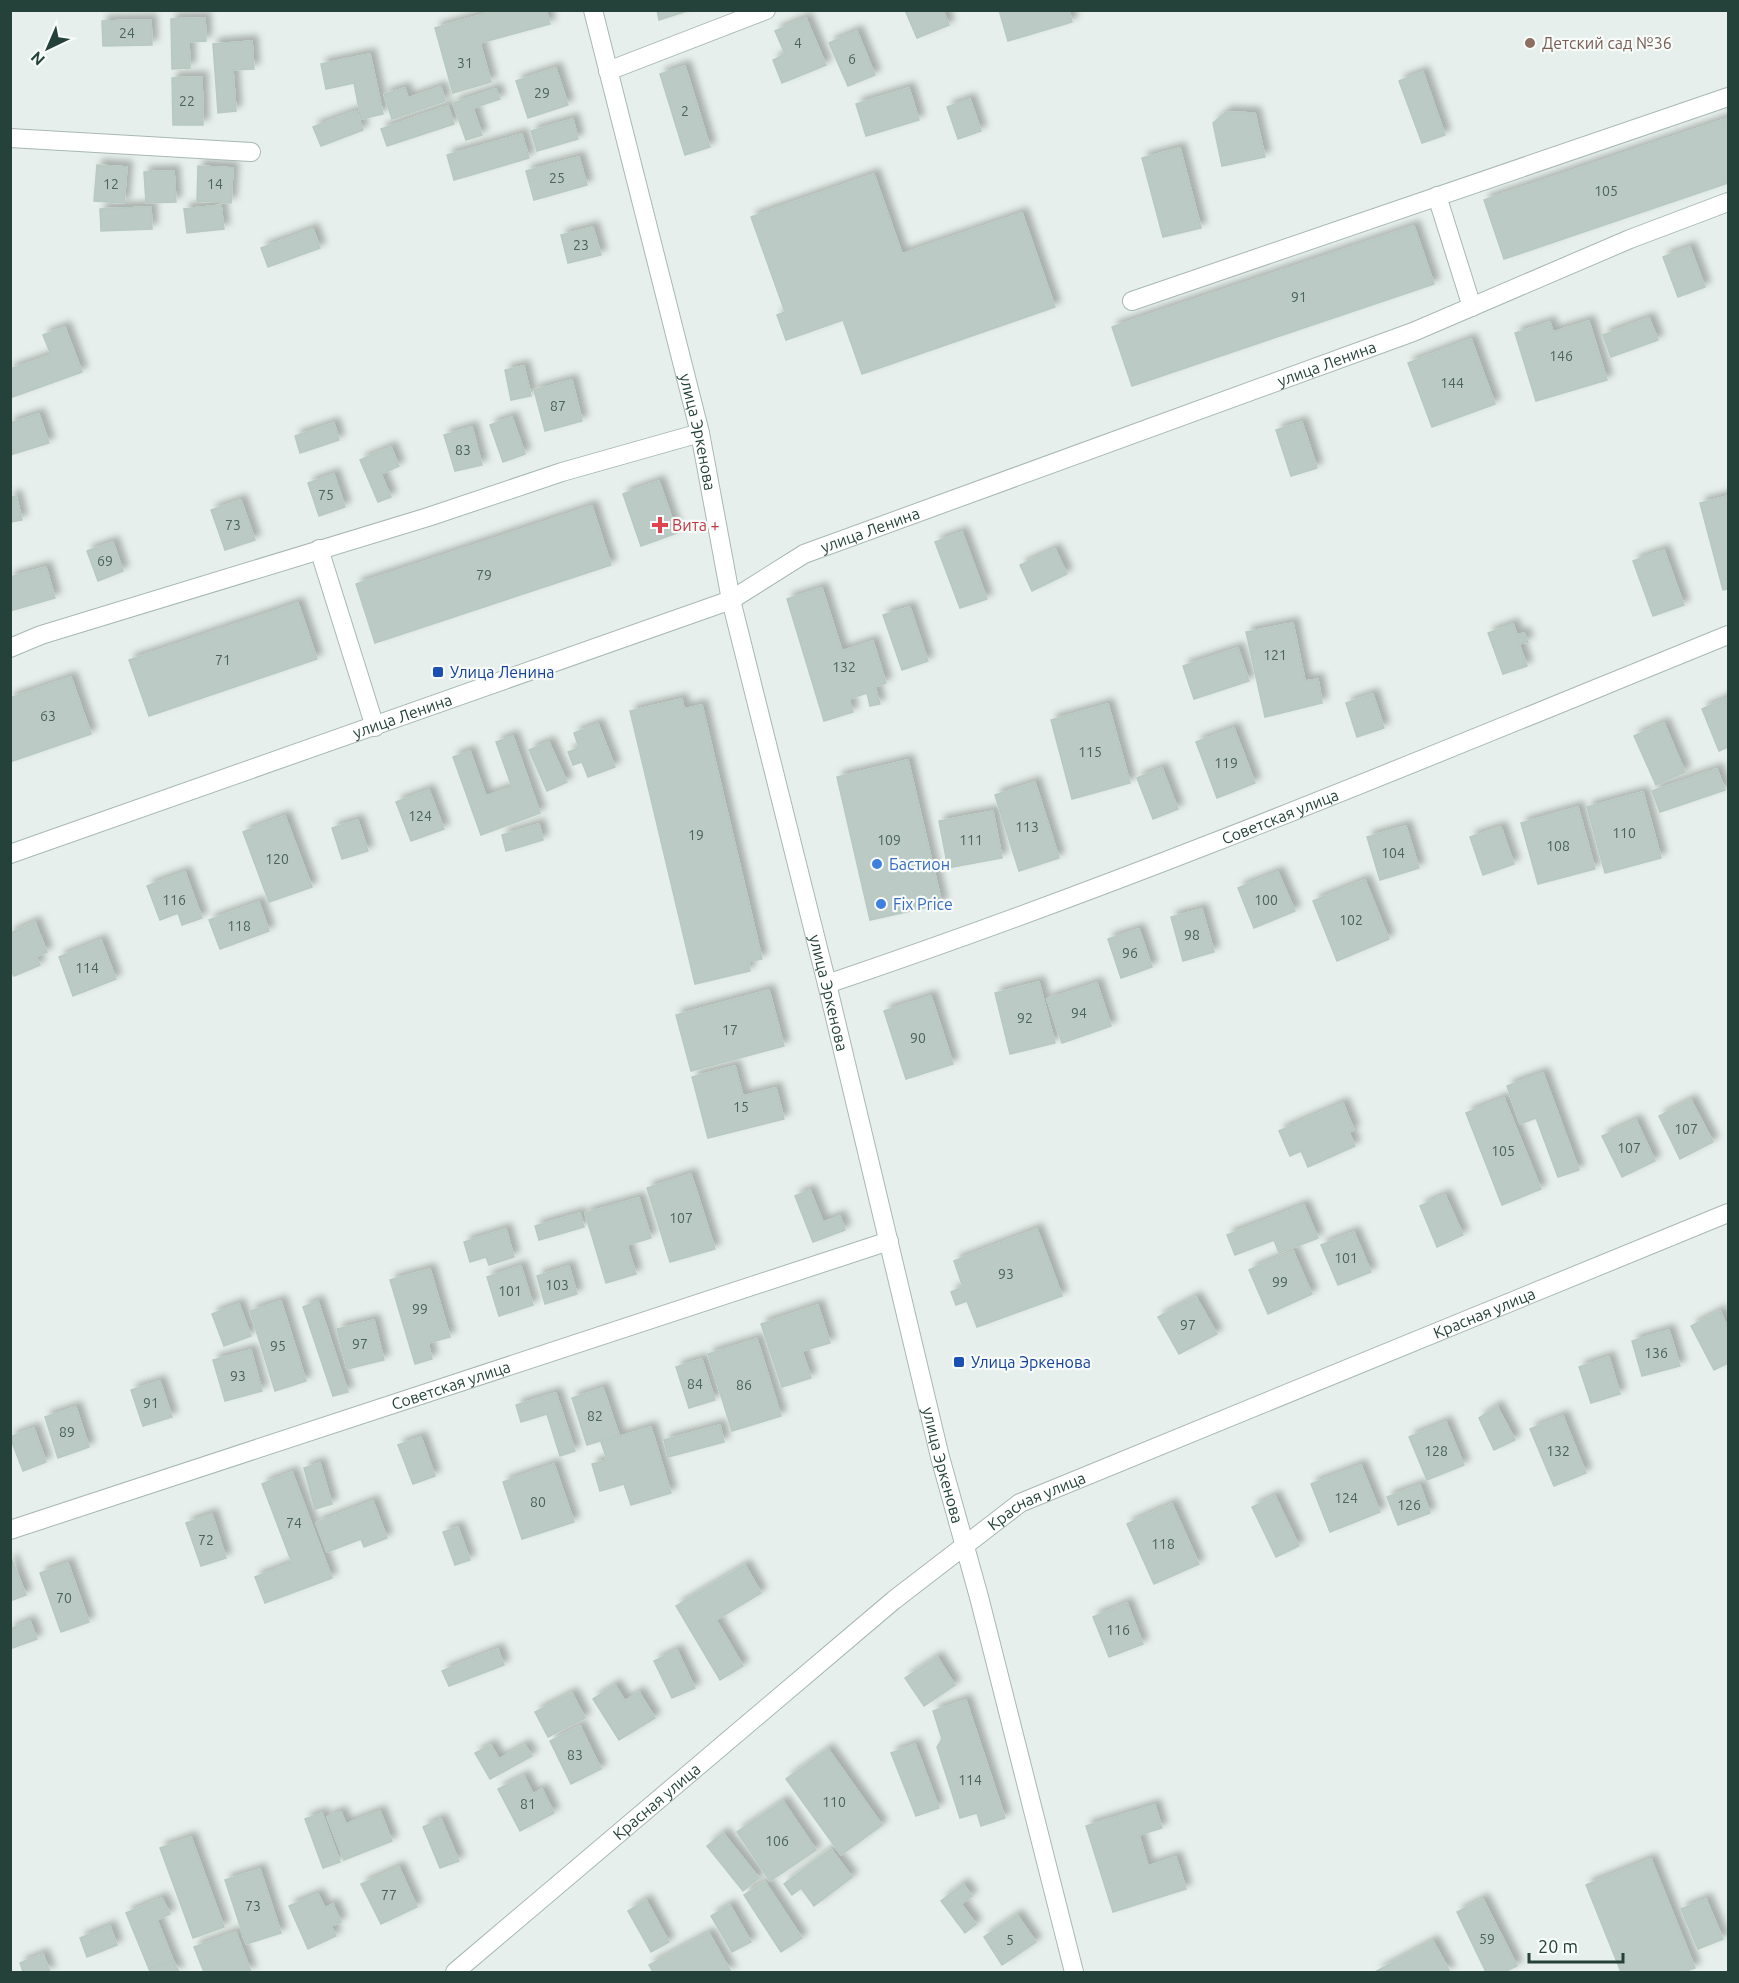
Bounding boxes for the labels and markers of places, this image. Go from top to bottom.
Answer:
place label: Детский сад №36 [1542,34,1672,52]
marker: Детский сад №36 [1523,36,1537,50]
place label: Вита + [672,516,720,534]
marker: Вита + [653,518,667,532]
place label: Улица Ленина [450,663,554,681]
marker: Улица Ленина [431,665,445,679]
place label: Бастион [889,855,950,873]
marker: Бастион [870,857,884,871]
place label: Fix Price [893,895,953,913]
marker: Fix Price [874,897,888,911]
place label: Улица Эркенова [971,1353,1091,1371]
marker: Улица Эркенова [952,1355,966,1369]

